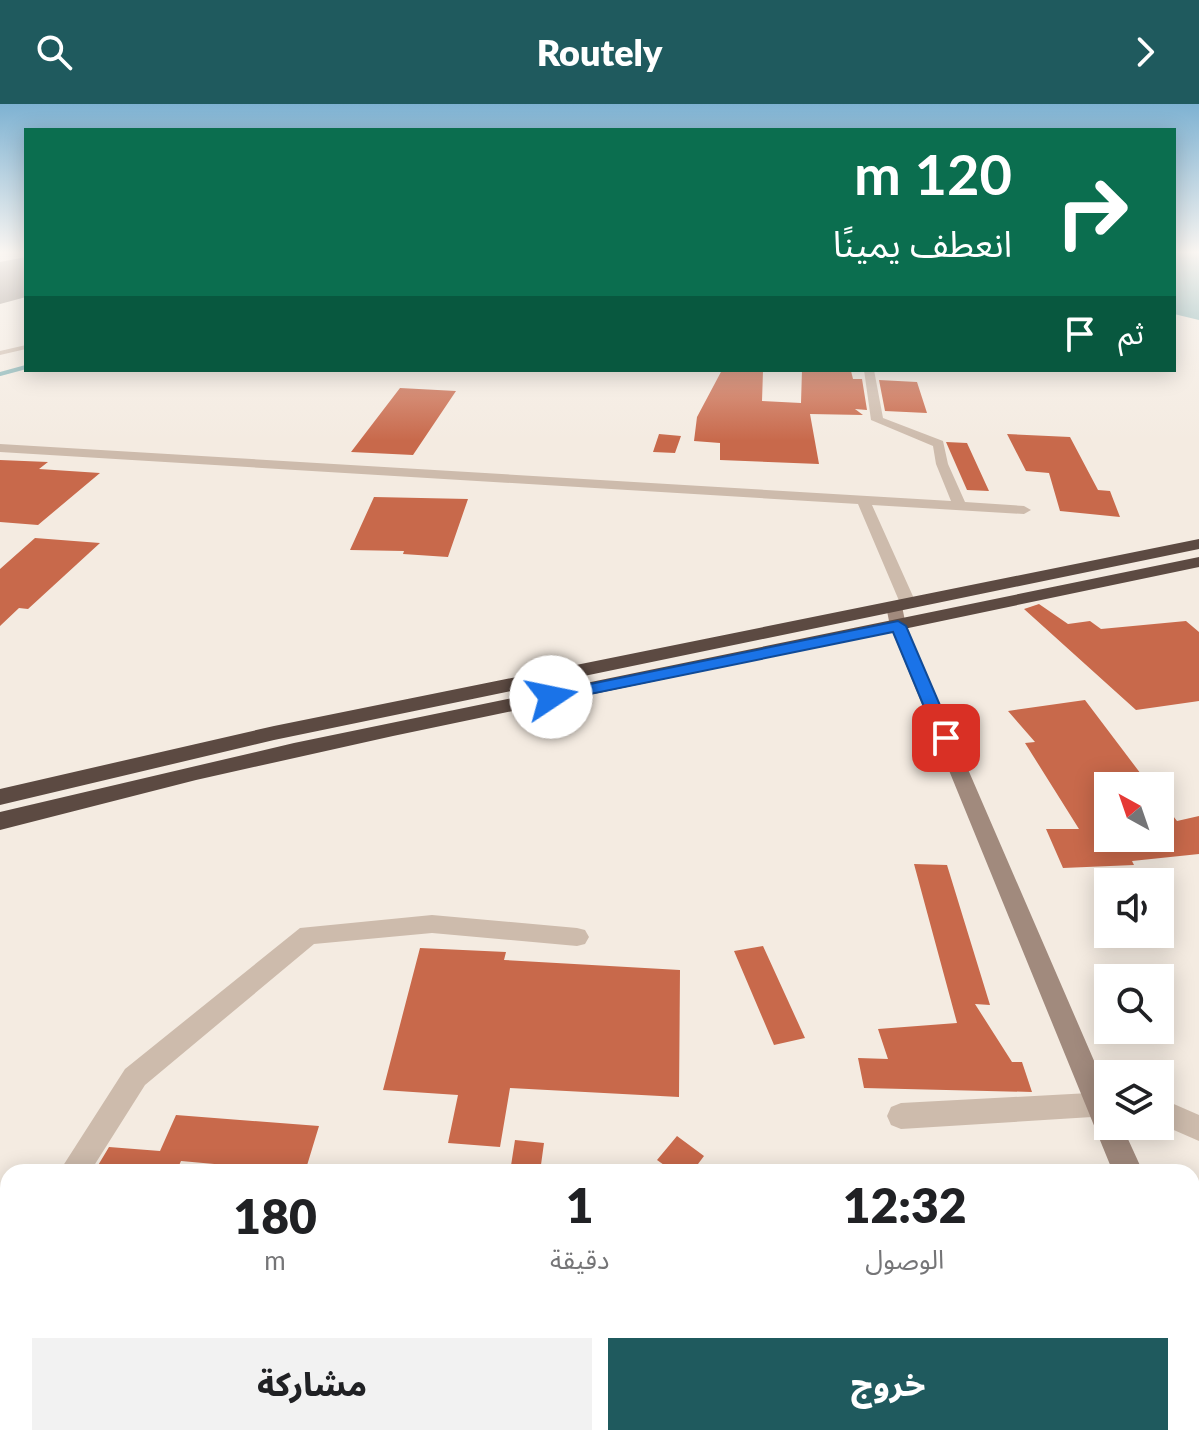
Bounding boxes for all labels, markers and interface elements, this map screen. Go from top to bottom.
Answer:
icon: search [32,30,76,74]
text: Routely [537,30,662,74]
icon: forward [1123,30,1167,74]
text: 120 m [854,140,1012,207]
icon: right [1040,160,1144,264]
text: انعطف يمينًا [833,221,1012,265]
icon: arrive [1058,312,1102,356]
text: ثم [1118,314,1144,350]
position arrow [509,655,593,739]
pin [912,704,980,772]
icon: arrive [924,716,968,760]
north arrow [1094,772,1174,852]
map controls [1094,772,1174,1140]
button: sound [1094,868,1174,948]
button: search [1094,964,1174,1044]
button: layers [1094,1060,1174,1140]
text: 1 [566,1176,594,1233]
text: 12:32 [843,1176,967,1233]
text: 180 [233,1187,317,1244]
text: دقيقة [550,1243,609,1275]
text: الوصول [865,1243,944,1275]
text: m [264,1244,286,1276]
button: مشاركة [32,1338,592,1430]
button: خروج [608,1338,1168,1430]

